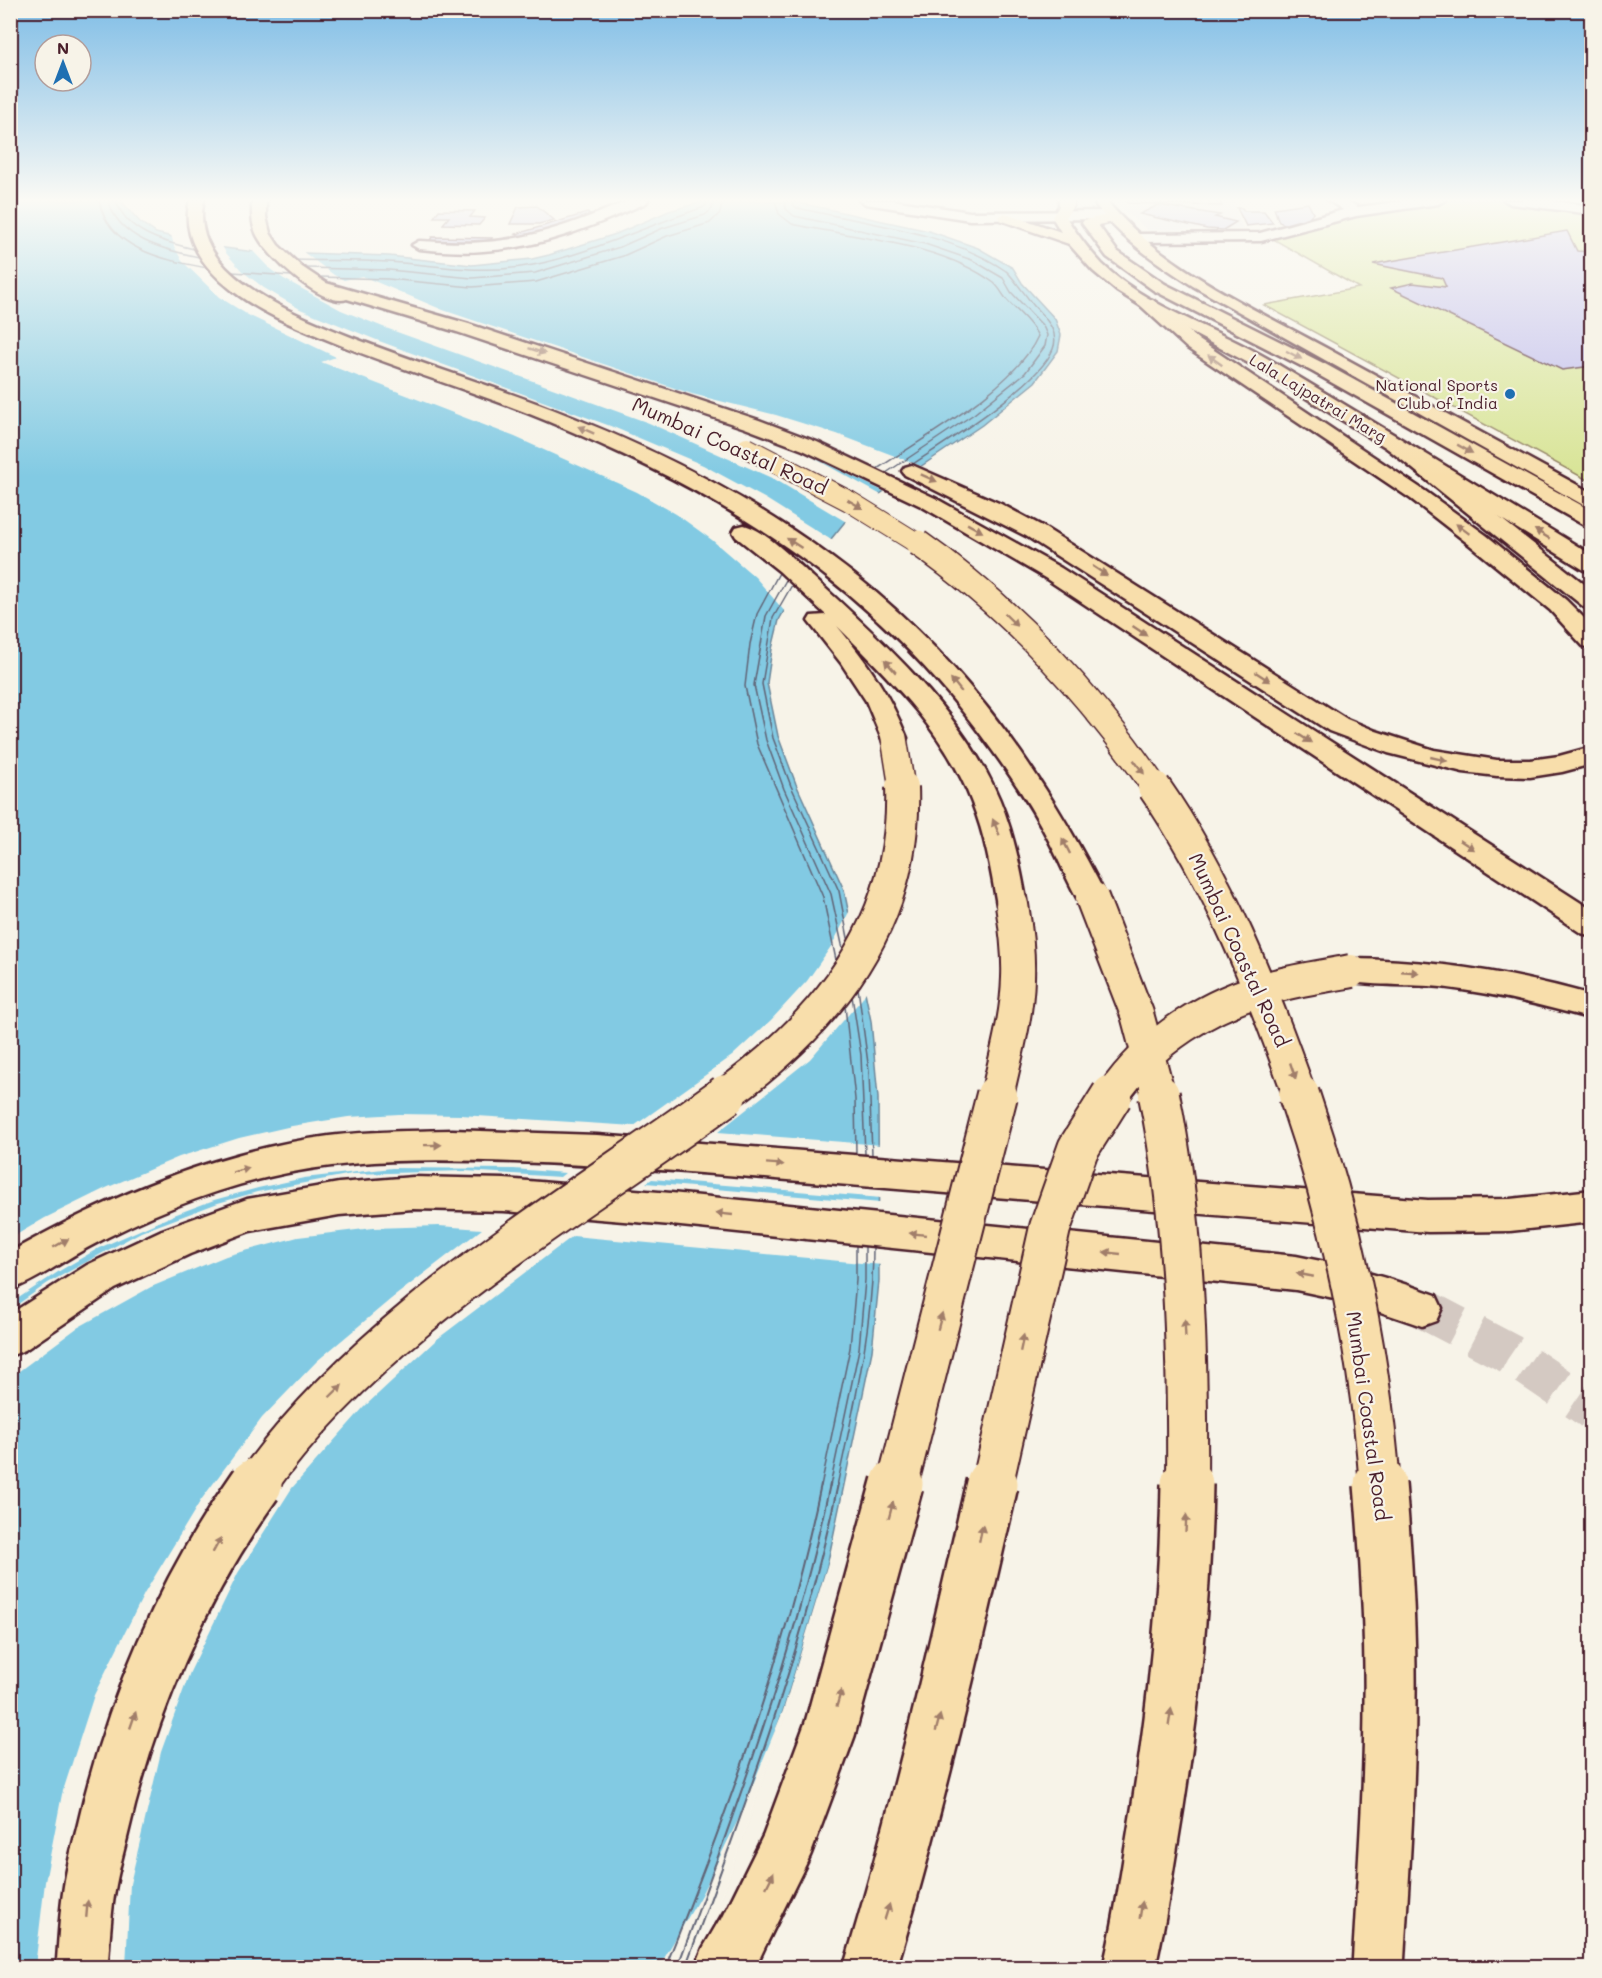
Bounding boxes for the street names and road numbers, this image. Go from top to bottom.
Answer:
street label: Lala Lajpatrai Marg [1246,348,1391,447]
street label: Mumbai Coastal Road [629,390,832,500]
street label: Mumbai Coastal Road [1183,848,1296,1051]
street label: Mumbai Coastal Road [1341,1309,1397,1522]

